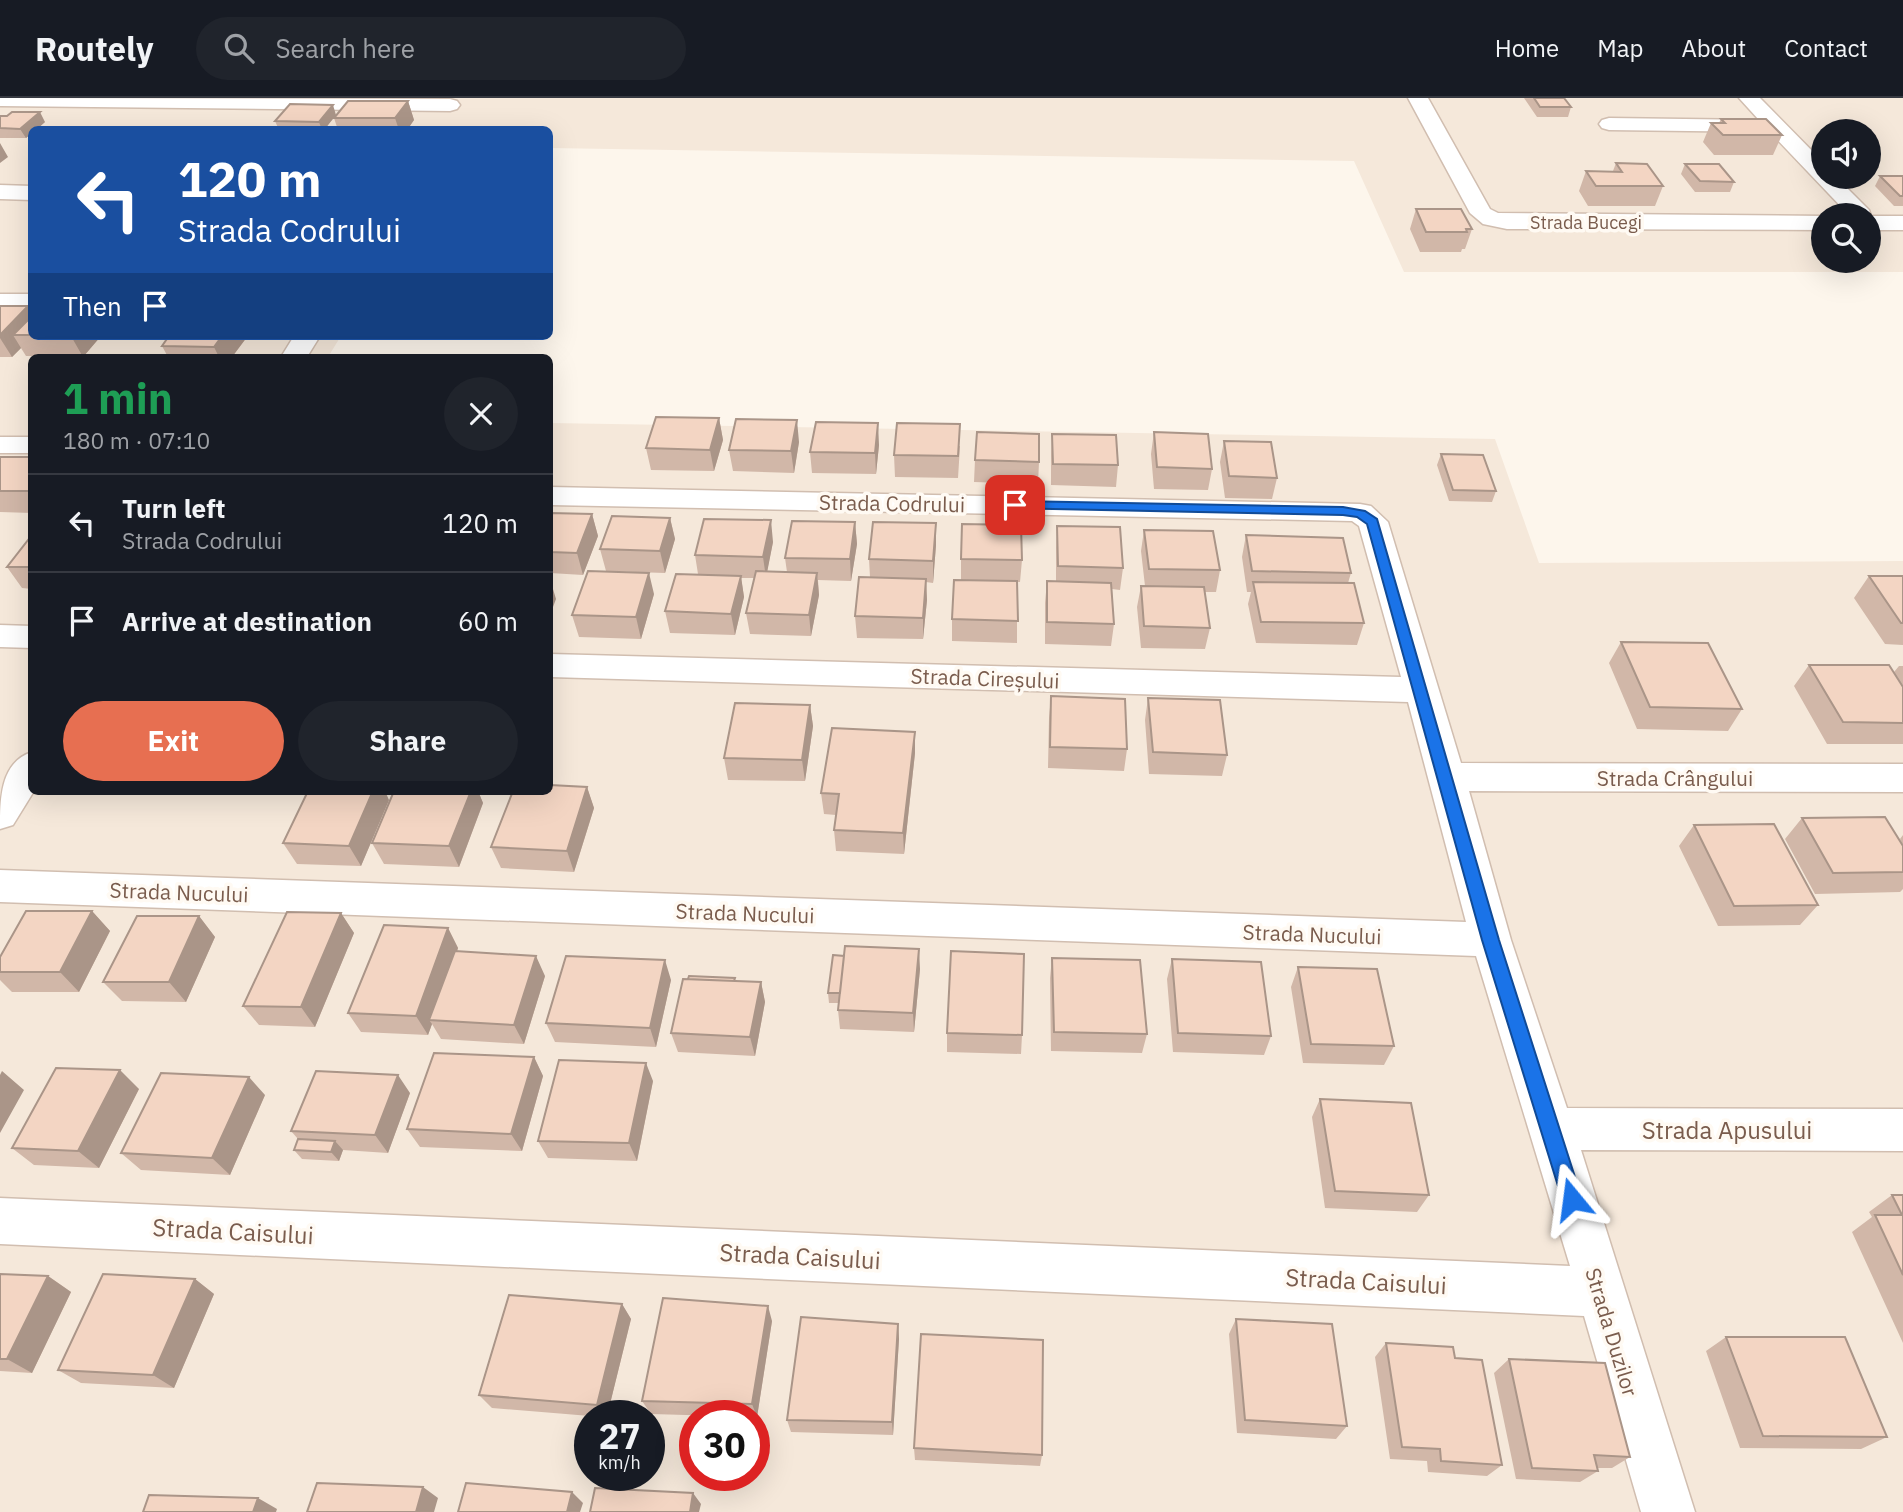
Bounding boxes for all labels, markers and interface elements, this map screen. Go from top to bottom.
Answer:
search box [196,17,686,80]
text: Routely [35,27,154,70]
icon: search [220,29,258,67]
text: Search here [276,31,415,65]
text: Home [1495,32,1559,64]
text: Map [1597,32,1643,64]
text: About [1681,32,1746,64]
text: Contact [1784,32,1868,64]
map controls [1811,119,1881,273]
button: sound [1811,119,1881,189]
text: 120 m [178,147,322,210]
icon: left [63,154,154,245]
button: search [1811,203,1881,273]
text: Strada Codrului [178,209,401,251]
street label: Strada Bucegi [1530,211,1642,234]
icon: arrive [136,287,174,325]
text: Then [63,289,122,323]
text: 1 min [63,371,173,426]
button: close [444,377,518,451]
text: 180 m · 07:10 [63,425,210,455]
pin [985,475,1045,535]
icon: arrive [996,486,1034,524]
street label: Strada Codrului [819,488,965,518]
text: Turn left [122,491,225,525]
icon: left [63,504,101,542]
text: 120 m [442,506,518,540]
text: Strada Codrului [122,525,282,555]
icon: arrive [63,602,101,640]
text: Arrive at destination [122,604,372,638]
text: 60 m [458,604,518,638]
street label: Strada Cireșului [910,661,1060,695]
button: Exit [63,701,284,781]
button: Share [298,701,518,781]
street label: Strada Crângului [1597,764,1753,792]
street label: Strada Nucului [109,876,249,908]
street label: Strada Nucului [675,897,815,929]
street label: Strada Nucului [1242,918,1382,950]
street label: Strada Apusului [1642,1114,1812,1146]
position arrow [1535,1162,1609,1236]
street label: Strada Caisului [152,1211,314,1251]
street label: Strada Caisului [719,1236,881,1276]
street label: Strada Caisului [1285,1261,1447,1301]
street label: Strada Duzilor [1579,1264,1645,1400]
speed limit sign: 30 [679,1400,770,1491]
text: 27 [598,1413,641,1459]
text: km/h [598,1451,641,1474]

